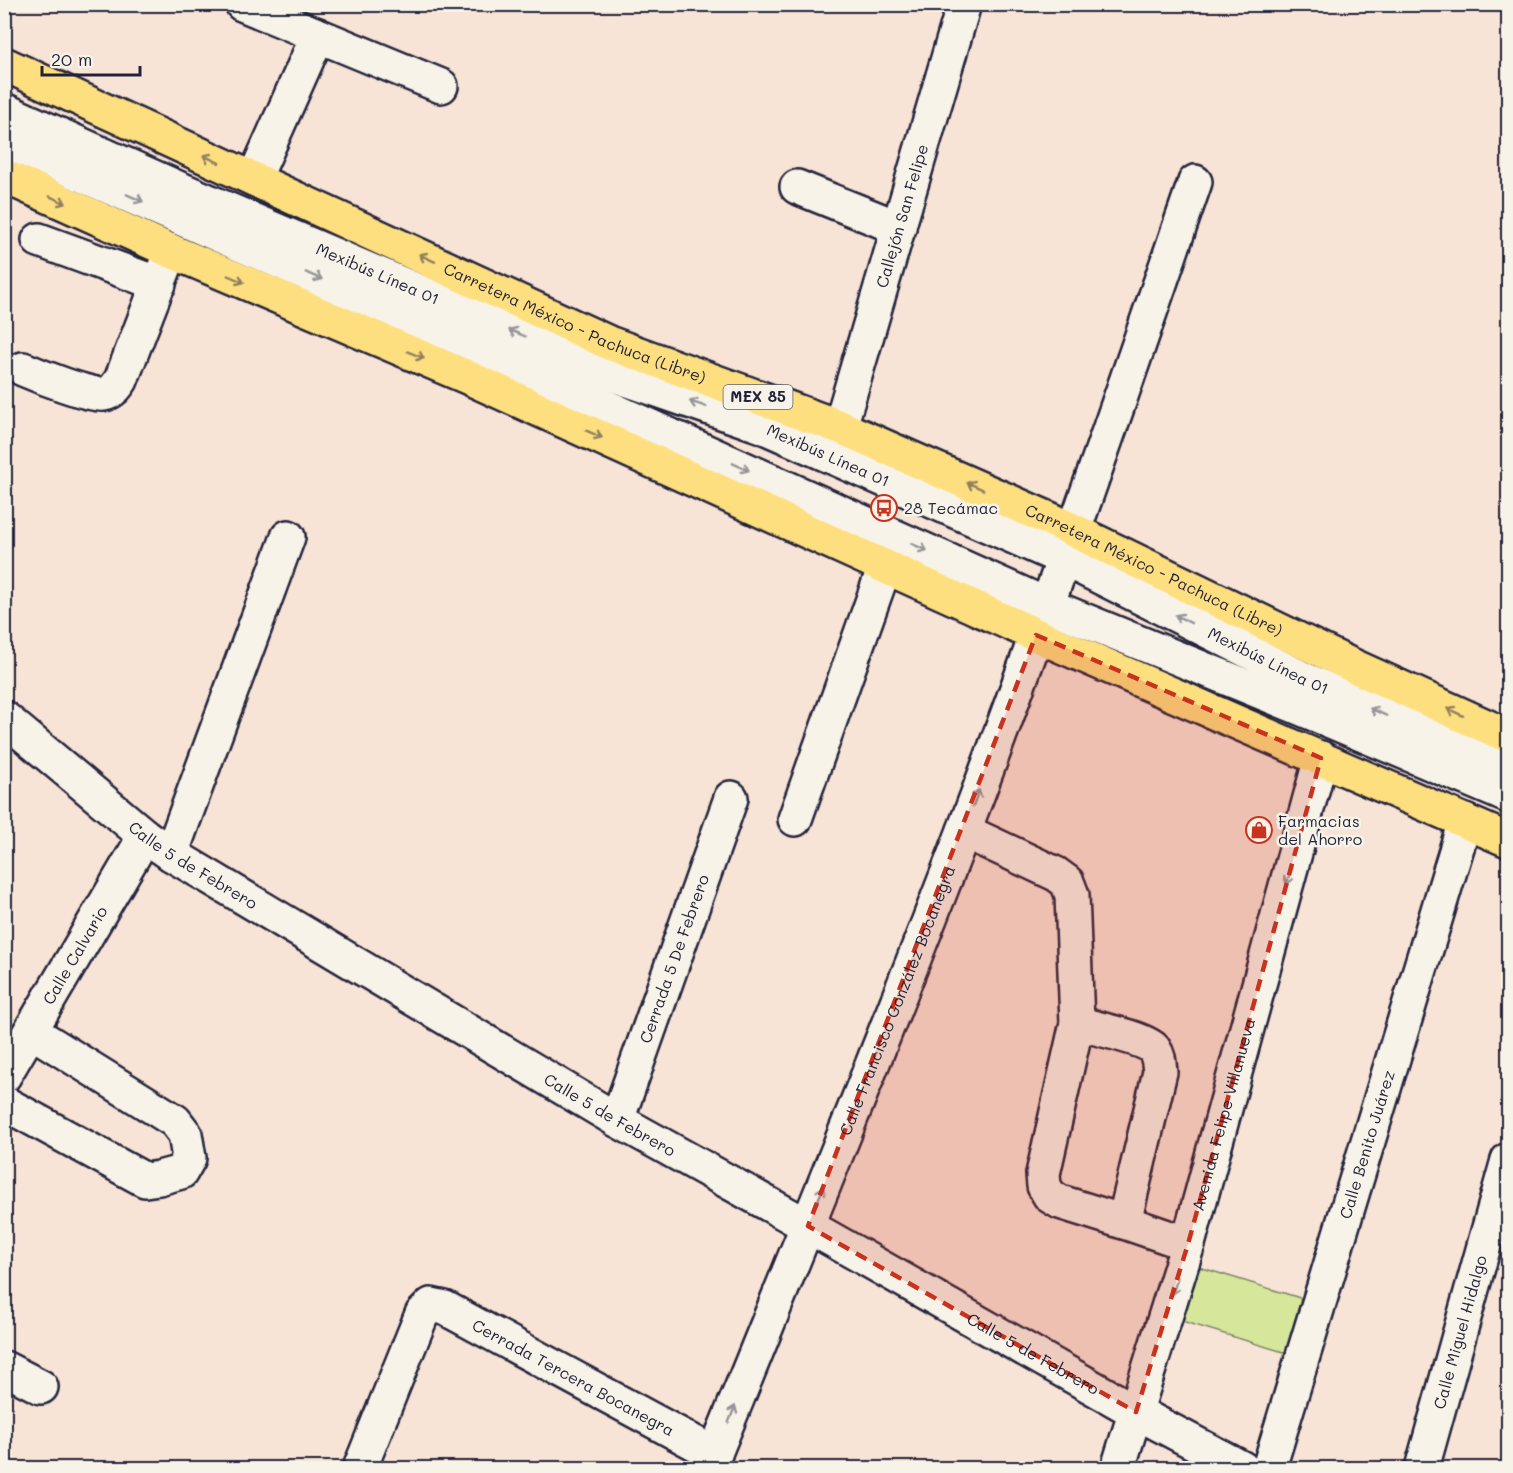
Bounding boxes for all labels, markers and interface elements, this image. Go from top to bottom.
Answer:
scale bar [42,39,140,77]
text: 20 m [51,47,92,71]
street label: Callejón San Felipe [870,141,932,290]
one-way arrow [203,152,221,164]
one-way arrow [125,193,144,204]
one-way arrow [48,195,66,206]
street label: Mexibús Línea 01 [313,238,443,309]
one-way arrow [418,252,436,264]
street label: Carretera México - Pachuca (Libre) [441,257,709,387]
one-way arrow [304,271,322,283]
one-way arrow [227,274,245,285]
one-way arrow [508,327,526,338]
one-way arrow [406,350,425,361]
road number: MEX 85 [724,385,792,409]
one-way arrow [689,398,708,409]
street label: Mexibús Línea 01 [764,419,893,491]
one-way arrow [584,429,603,440]
one-way arrow [731,462,749,474]
one-way arrow [966,480,984,491]
bus stop icon: 28 Tecámac [869,493,899,523]
place label: 28 Tecámac [904,497,998,518]
street label: Carretera México - Pachuca (Libre) [1022,499,1286,640]
one-way arrow [909,542,927,554]
one-way arrow [1175,612,1193,624]
street label: Mexibús Línea 01 [1205,622,1332,699]
one-way arrow [1370,706,1388,717]
one-way arrow [1447,706,1465,717]
one-way arrow [971,789,982,808]
place label: Farmacias del Ahorro [1278,810,1362,849]
shop icon: Farmacias del Ahorro [1244,815,1274,845]
street label: Calle 5 de Febrero [125,816,262,913]
street label: Calle Francisco González Bocanegra [834,862,959,1138]
one-way arrow [1282,866,1294,885]
street label: Cerrada 5 De Febrero [634,871,713,1046]
street label: Calle Calvario [37,902,112,1008]
street label: Avenida Felipe Villanueva [1187,1016,1259,1213]
street label: Calle Benito Juárez [1334,1067,1399,1221]
street label: Calle 5 de Febrero [540,1068,680,1161]
one-way arrow [816,1186,827,1204]
street label: Calle Miguel Hidalgo [1428,1253,1491,1411]
one-way arrow [1169,1276,1180,1295]
street label: Calle 5 de Febrero [963,1307,1103,1399]
street label: Cerrada Tercera Bocanegra [469,1314,678,1440]
one-way arrow [727,1406,738,1424]

